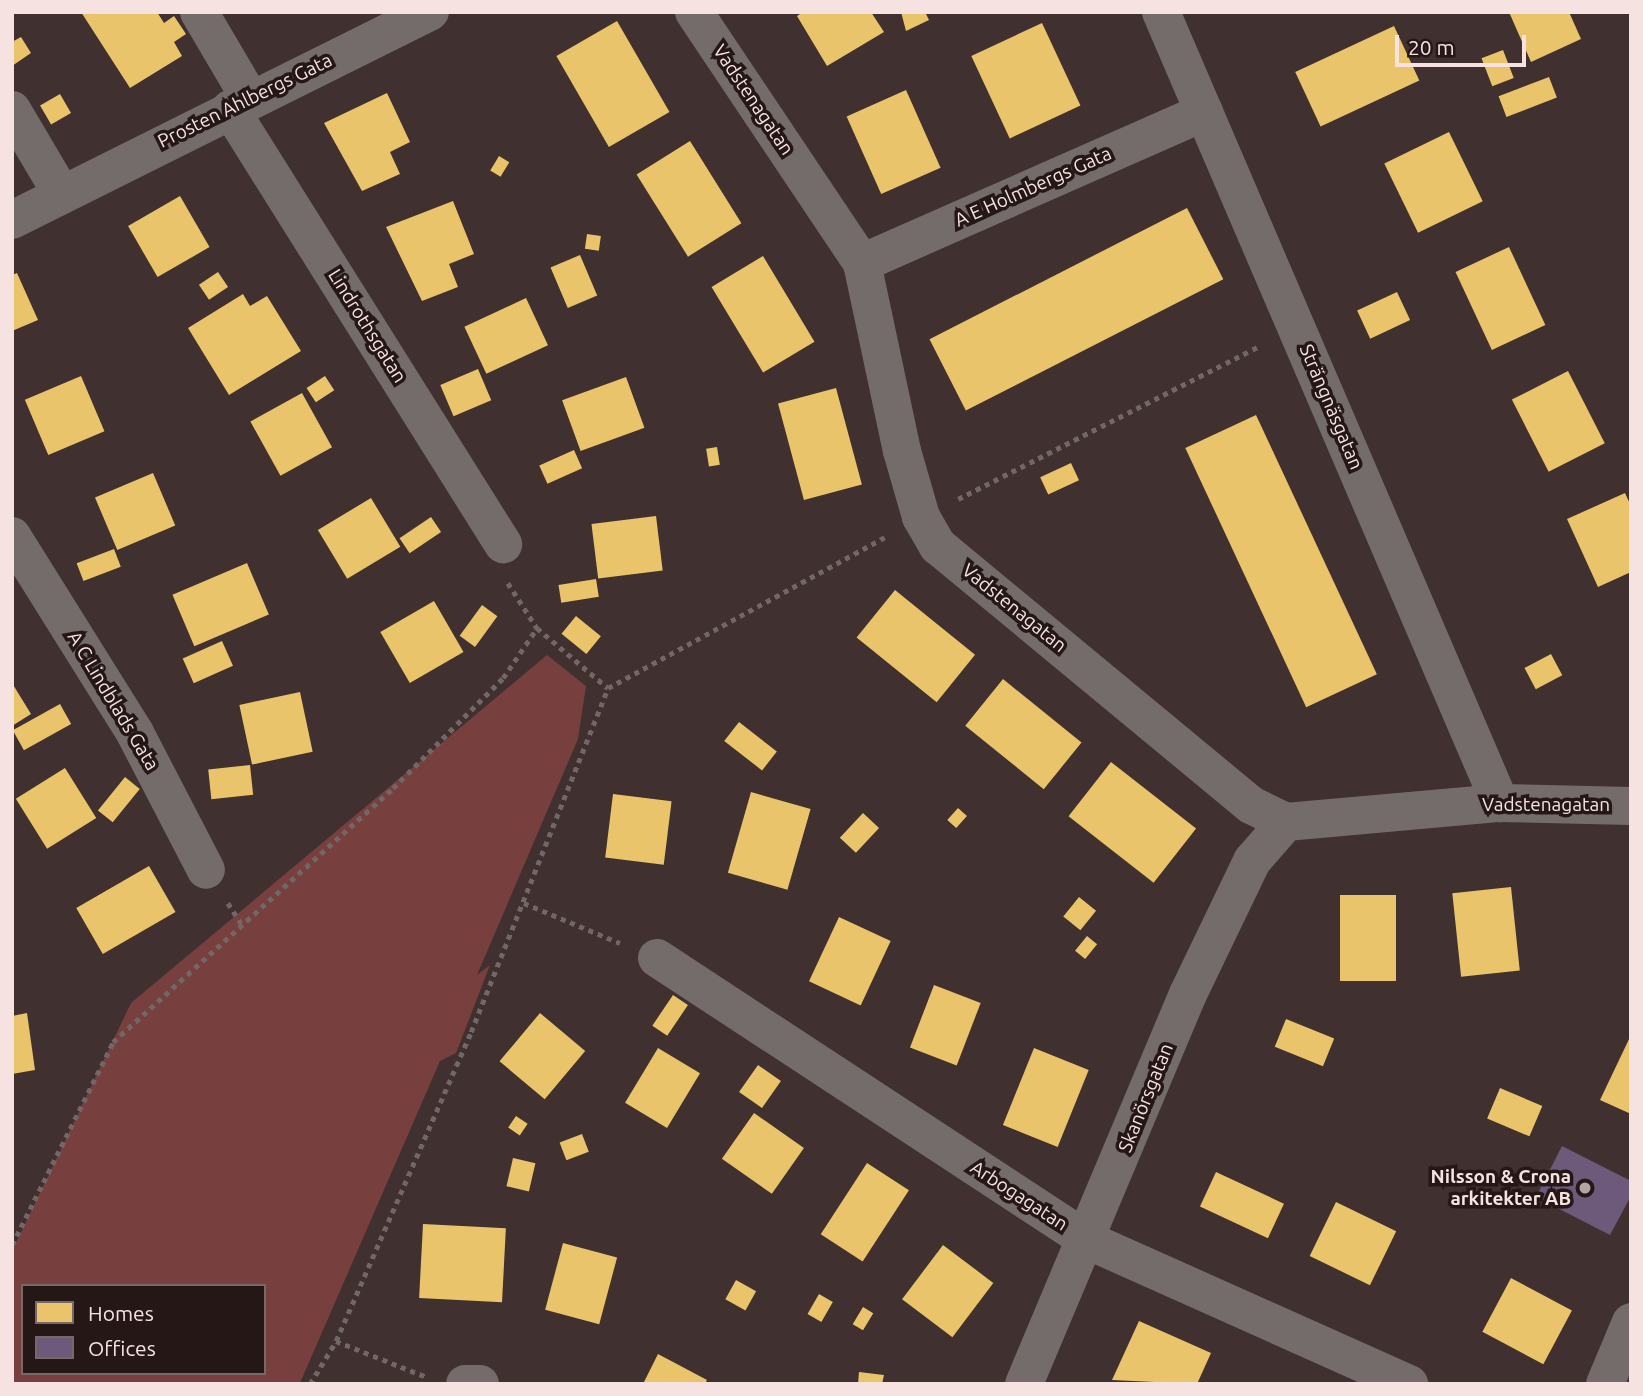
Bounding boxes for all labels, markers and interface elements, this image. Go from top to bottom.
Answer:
scale bar [1398,21,1529,65]
text: 20 m [1408,35,1455,59]
street label: Vadstenagatan [708,41,798,159]
street label: Prosten Ahlbergs Gata [154,49,336,153]
street label: A E Holmbergs Gata [951,142,1115,232]
street label: Lindrothsgatan [323,265,411,387]
street label: Strängnäsgatan [1294,341,1368,473]
street label: Vadstenagatan [957,559,1071,657]
street label: A C Lindblads Gata [63,627,163,775]
street label: Vadstenagatan [1482,794,1610,816]
street label: Skanörsgatan [1114,1040,1178,1156]
street label: Arbogagatan [966,1156,1072,1236]
place label: Nilsson & Crona arkitekter AB [1430,1166,1571,1210]
marker: Nilsson & Crona arkitekter AB [1577,1180,1593,1196]
legend [21,1284,266,1375]
text: Homes [88,1301,154,1325]
text: Offices [88,1336,156,1360]

